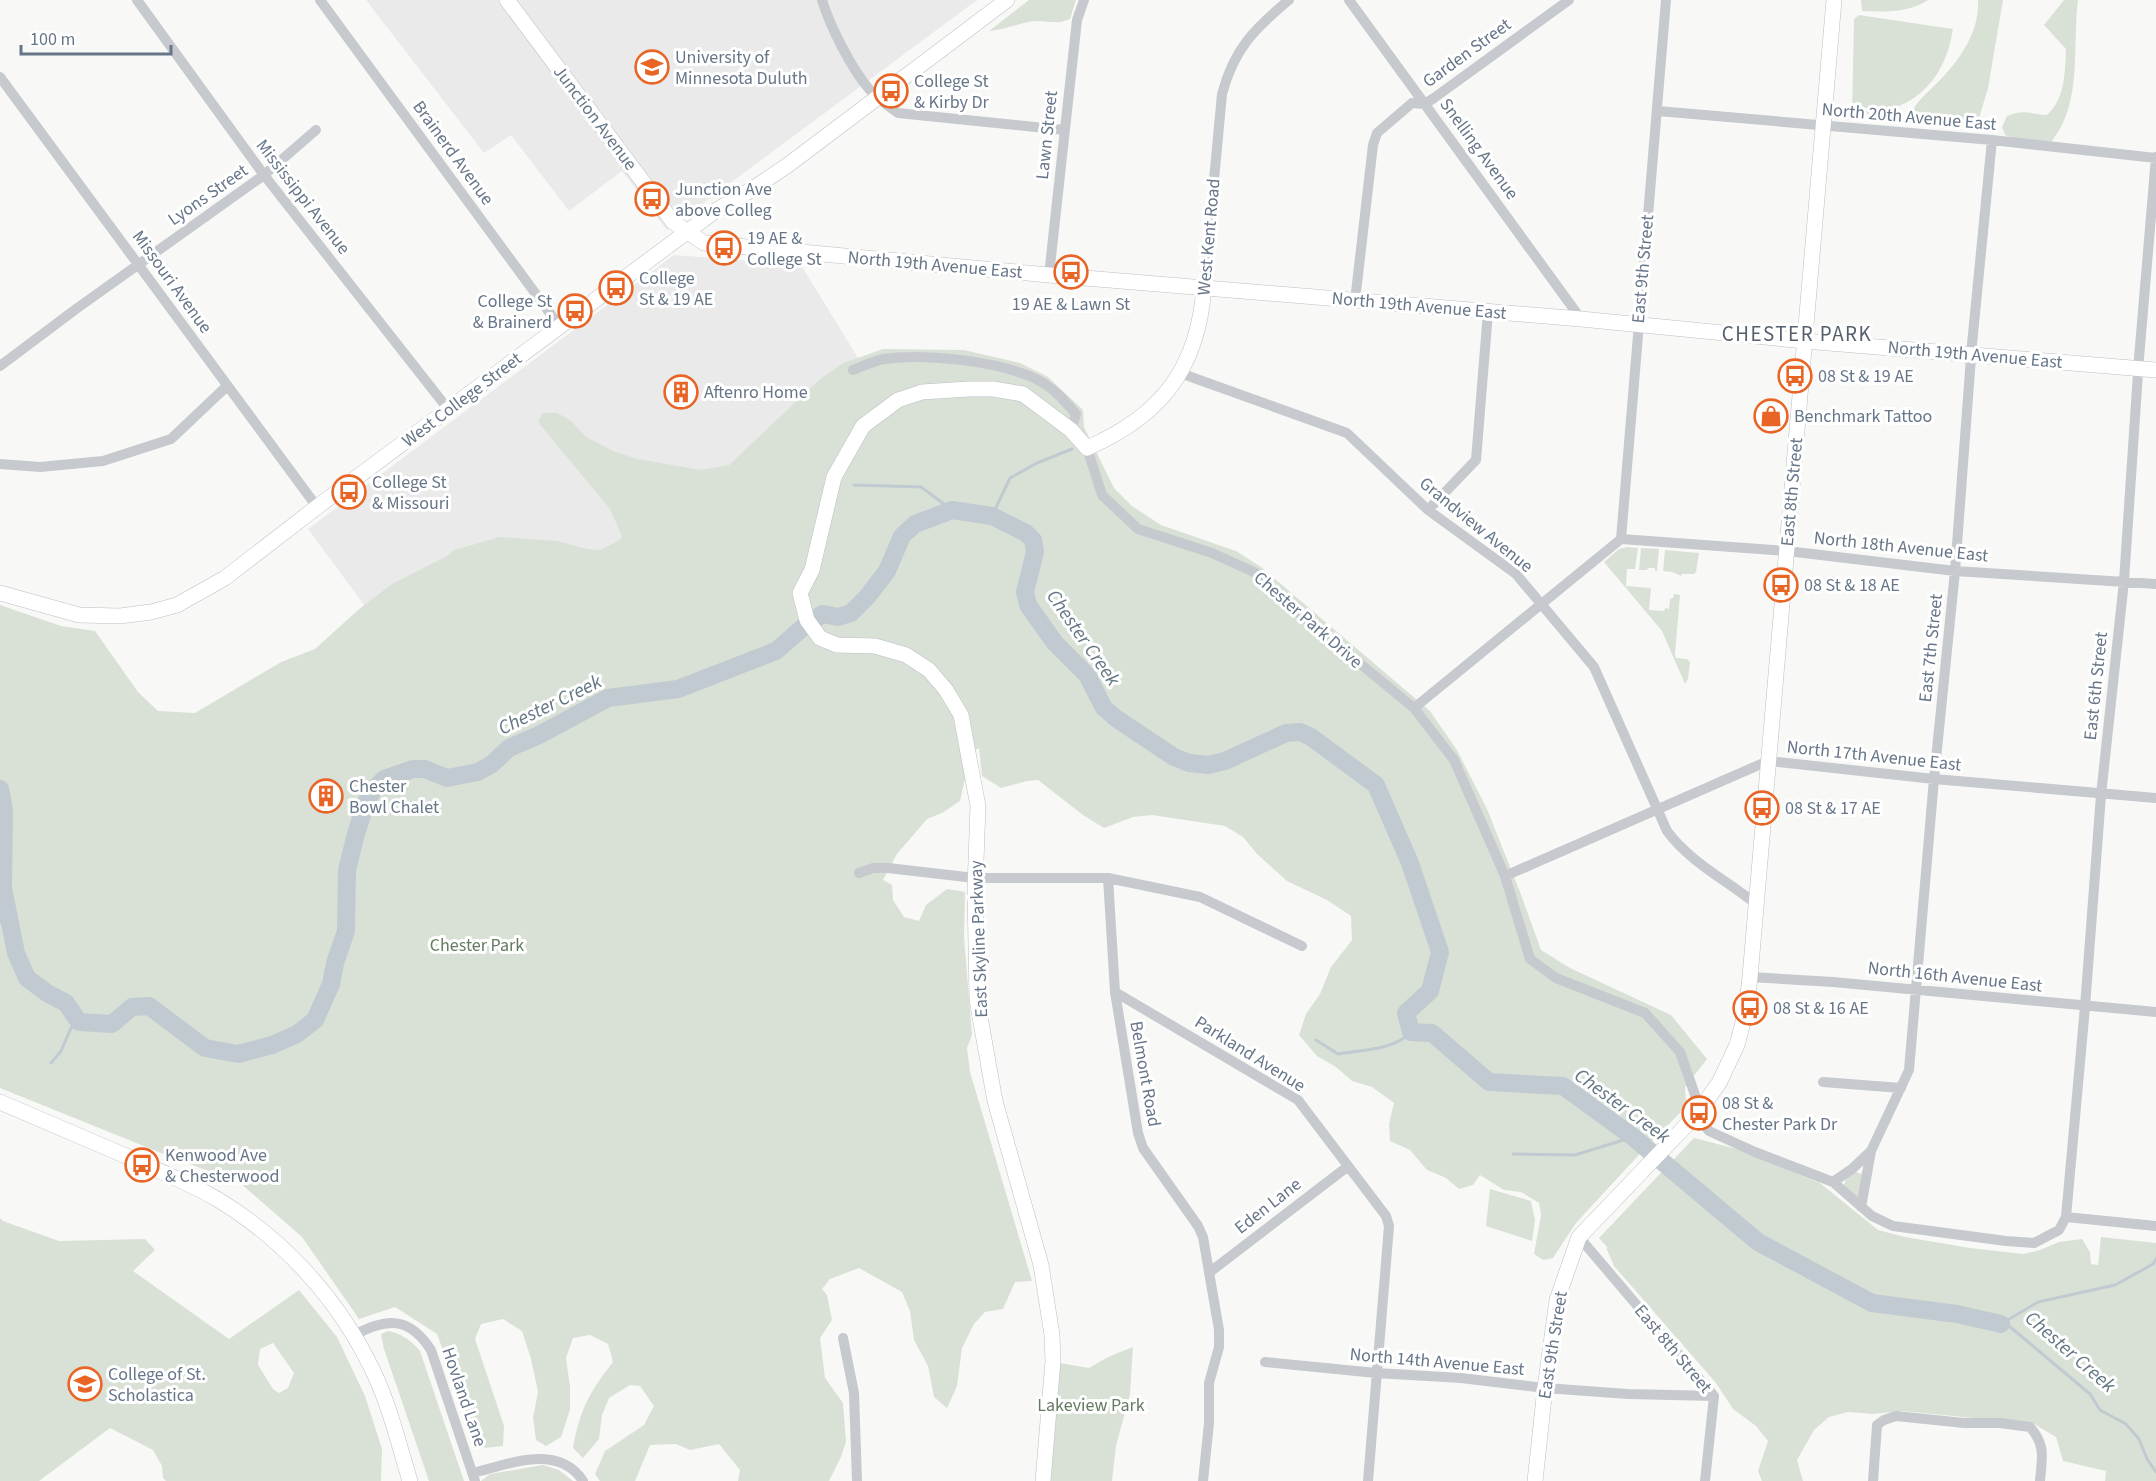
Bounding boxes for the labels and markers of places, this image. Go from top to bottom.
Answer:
place label: University of Minnesota Duluth [675,45,808,91]
school or university icon: University of Minnesota Duluth [634,49,670,85]
place label: College St & Kirby Dr [914,69,990,115]
bus stop icon: College St & Kirby Dr [873,73,909,109]
place label: Junction Ave above Colleg [675,177,772,223]
bus stop icon: Junction Ave above Colleg [634,181,670,217]
place label: 19 AE & College St [747,226,822,272]
bus stop icon: 19 AE & College St [706,230,742,266]
bus stop icon: 19 AE & Lawn St [1053,254,1089,290]
place label: College St & 19 AE [639,266,713,312]
bus stop icon: College St & 19 AE [598,270,634,306]
place label: College St & Brainerd [473,289,552,335]
place label: 19 AE & Lawn St [1012,292,1130,317]
bus stop icon: College St & Brainerd [557,293,593,329]
bus stop icon: 08 St & 19 AE [1777,358,1813,394]
place label: 08 St & 19 AE [1818,364,1914,389]
building icon: Aftenro Home [663,374,699,410]
place label: Aftenro Home [704,380,808,405]
shop icon: Benchmark Tattoo [1753,398,1789,434]
place label: Benchmark Tattoo [1794,404,1932,429]
place label: College St & Missouri [372,470,449,516]
bus stop icon: College St & Missouri [331,474,367,510]
bus stop icon: 08 St & 18 AE [1763,567,1799,603]
place label: 08 St & 18 AE [1804,573,1900,598]
place label: Chester Bowl Chalet [349,774,439,820]
building icon: Chester Bowl Chalet [308,778,344,814]
bus stop icon: 08 St & 17 AE [1744,790,1780,826]
place label: 08 St & 17 AE [1785,796,1881,821]
bus stop icon: 08 St & 16 AE [1732,990,1768,1026]
place label: 08 St & 16 AE [1773,996,1869,1021]
place label: 08 St & Chester Park Dr [1722,1091,1838,1137]
bus stop icon: 08 St & Chester Park Dr [1681,1095,1717,1131]
place label: Kenwood Ave & Chesterwood [165,1143,279,1189]
bus stop icon: Kenwood Ave & Chesterwood [124,1147,160,1183]
place label: College of St. Scholastica [108,1362,206,1408]
school or university icon: College of St. Scholastica [67,1366,103,1402]

